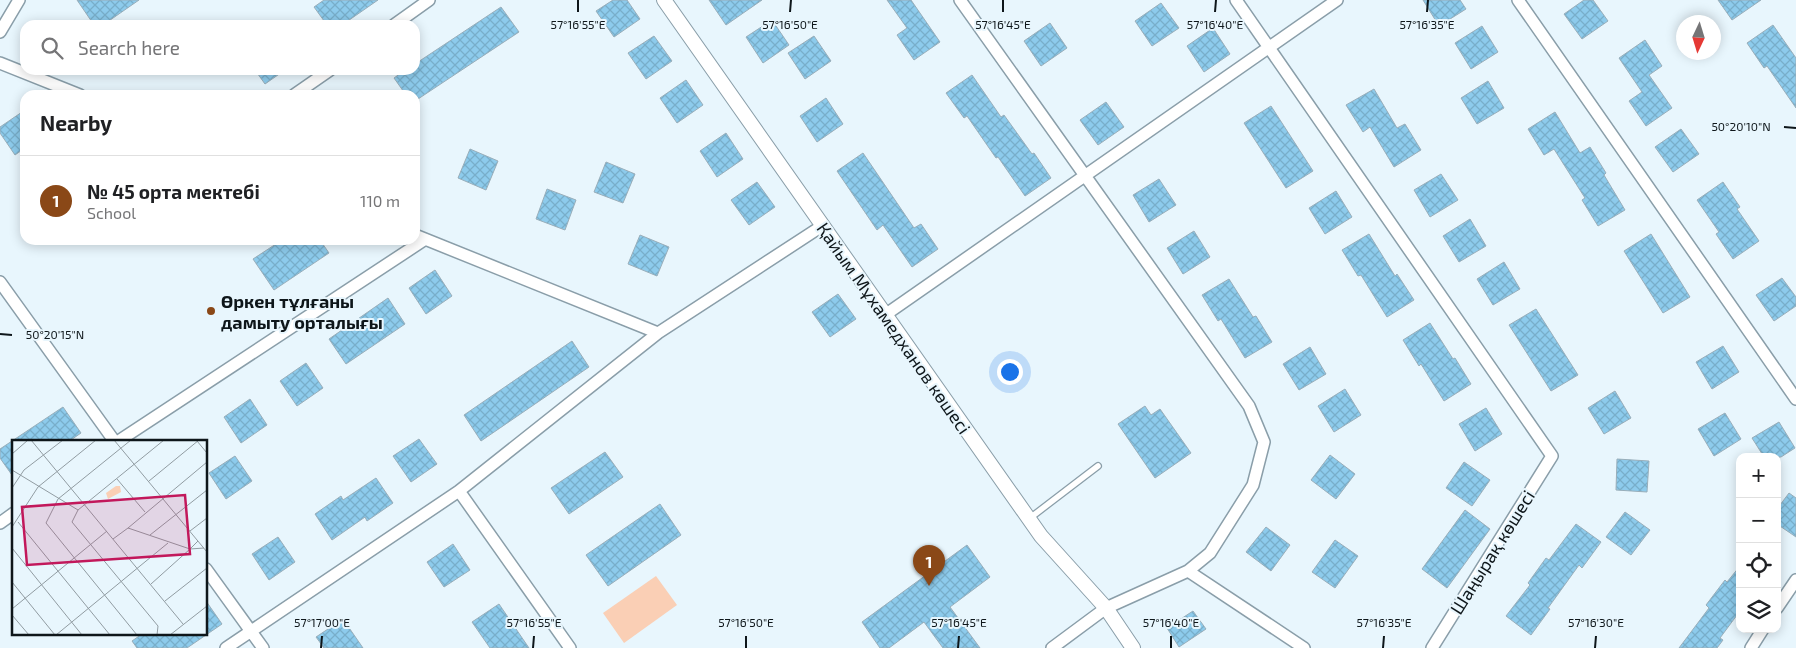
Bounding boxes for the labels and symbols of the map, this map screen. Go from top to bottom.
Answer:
north arrow [1676,15,1721,60]
text: 57°16'55"E [551,17,606,31]
text: 57°16'50"E [762,17,818,31]
text: 57°16'45"E [975,17,1031,31]
text: 57°16'40"E [1187,17,1243,31]
text: 57°16'35"E [1399,17,1455,31]
text: 50°20'10"N [1711,119,1771,133]
street label: Қайым Мұхамедханов көшесі [812,218,976,438]
place label: Өркен тұлғаны дамыту орталығы [221,290,383,333]
marker: Өркен тұлғаны дамыту орталығы [205,305,217,317]
text: 50°20'15"N [26,327,84,341]
your location [997,359,1023,385]
inset map [12,440,208,636]
street label: Шаңырақ көшесі [1445,486,1539,618]
pin: 1 [913,545,945,586]
text: 57°17'00"E [294,615,350,629]
text: 57°16'55"E [507,615,562,629]
text: 57°16'50"E [718,615,774,629]
text: 57°16'45"E [931,615,987,629]
text: 57°16'40"E [1143,615,1199,629]
text: 57°16'35"E [1356,615,1412,629]
text: 57°16'30"E [1568,615,1624,629]

